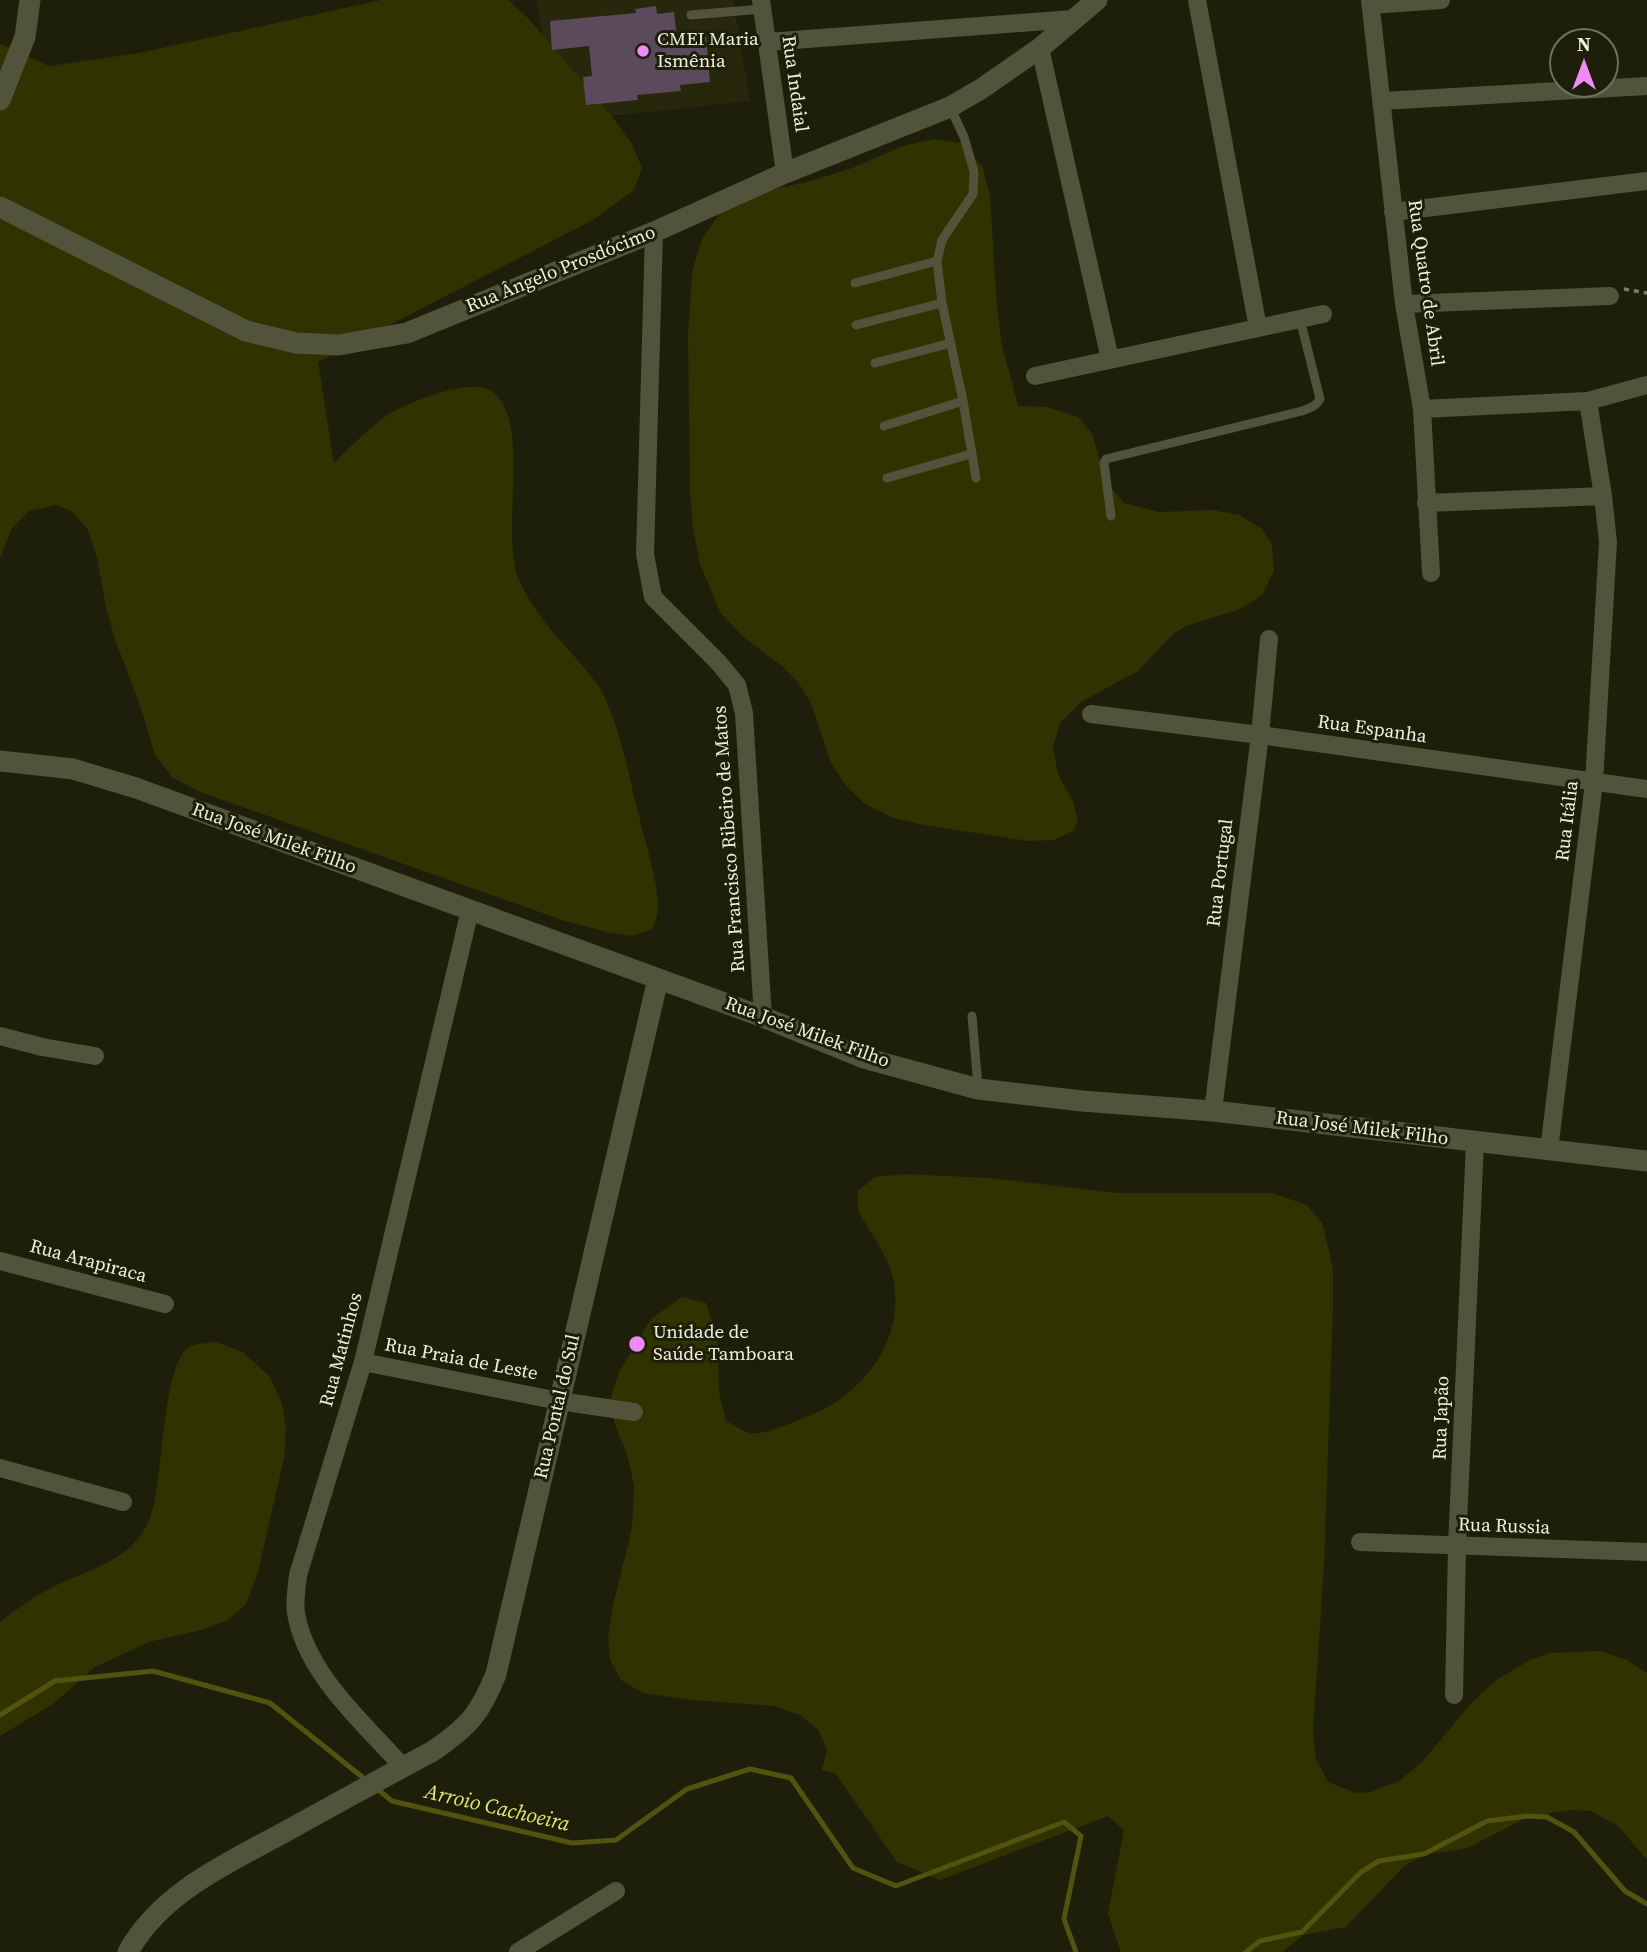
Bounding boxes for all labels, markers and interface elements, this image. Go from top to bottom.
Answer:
north arrow [1549,28,1619,98]
place label: CMEI Maria Ismênia [657,29,759,73]
text: N [1577,31,1591,57]
street label: Rua Indaial [776,34,812,134]
marker: CMEI Maria Ismênia [635,43,651,59]
street label: Rua Quatro de Abril [1402,198,1448,368]
street label: Rua Ângelo Prosdócimo [463,222,659,318]
street label: Rua Francisco Ribeiro de Matos [709,705,751,973]
street label: Rua Espanha [1316,711,1428,749]
street label: Rua Itália [1552,779,1584,863]
street label: Rua José Milek Filho [189,799,359,879]
street label: Rua Portugal [1203,818,1239,928]
street label: Rua José Milek Filho [722,993,892,1073]
street label: Rua José Milek Filho [1274,1107,1450,1151]
street label: Rua Arapiraca [27,1235,149,1289]
street label: Rua Matinhos [316,1290,368,1410]
place label: Unidade de Saúde Tamboara [653,1322,794,1366]
street label: Rua Pontal do Sul [530,1332,586,1482]
street label: Rua Praia de Leste [382,1334,540,1386]
marker: Unidade de Saúde Tamboara [627,1334,647,1354]
street label: Rua Japão [1429,1375,1455,1461]
street label: Rua Russia [1457,1514,1551,1540]
water label: Arroio Cachoeira [422,1780,572,1838]

